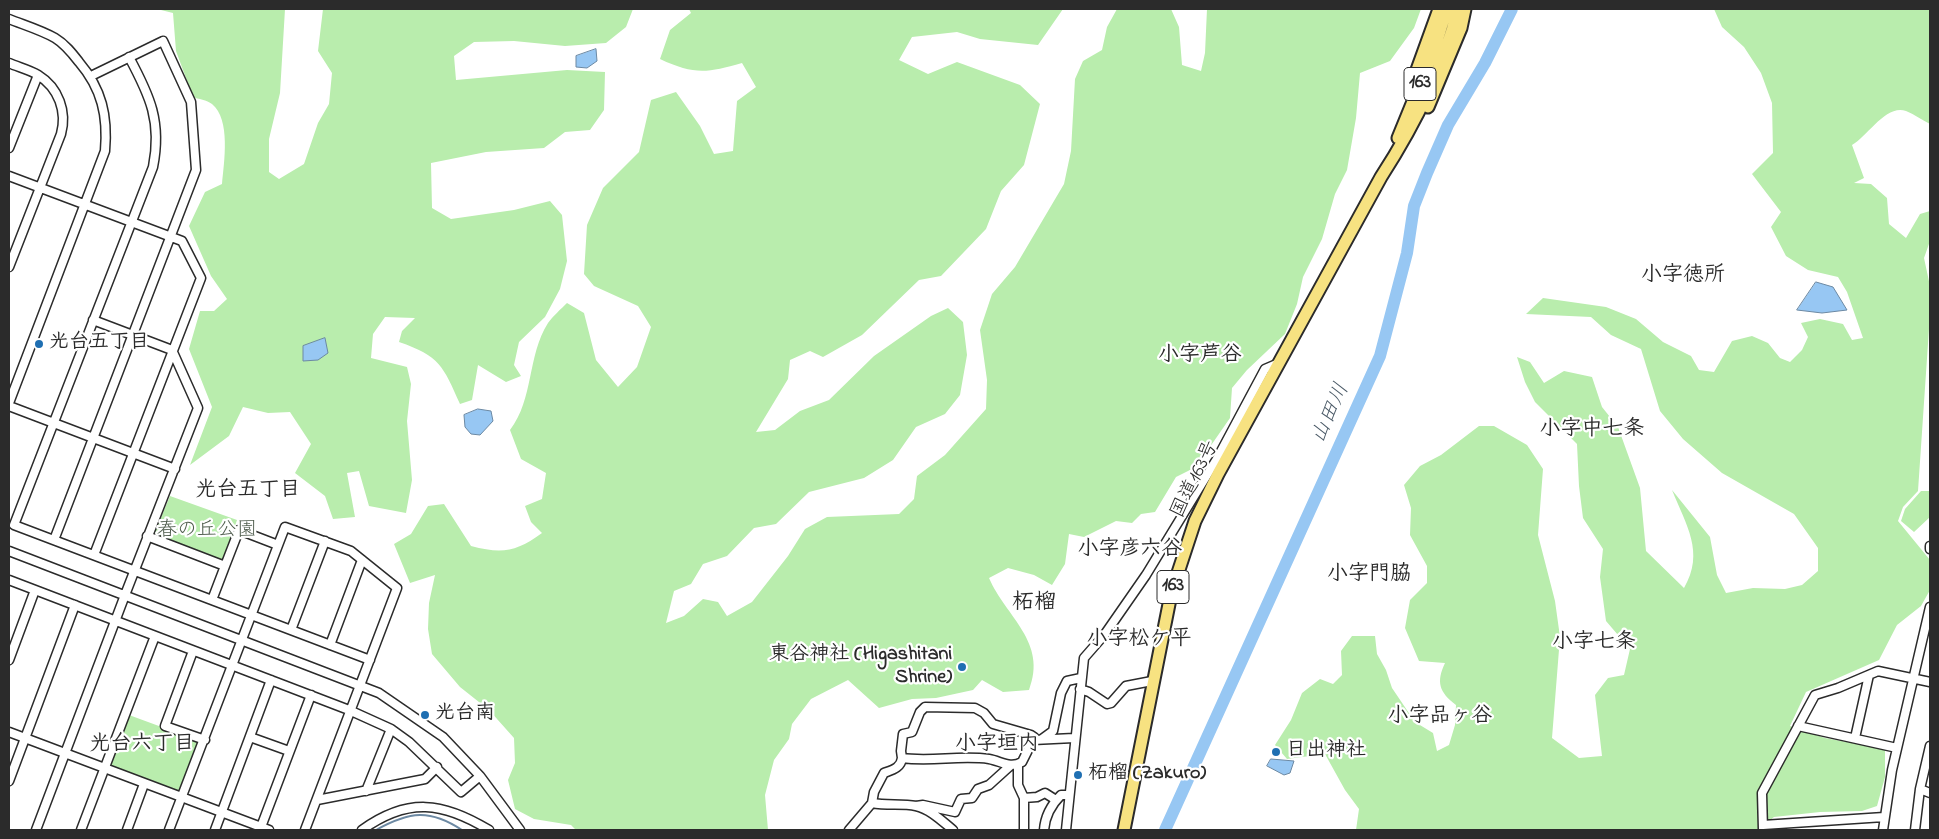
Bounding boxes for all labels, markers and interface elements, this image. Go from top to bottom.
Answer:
road number: 163 [1404,68,1436,100]
district label: 小字徳所 [1641,264,1725,290]
place label: 光台五丁目 [49,332,149,356]
marker: 光台五丁目 [33,338,45,350]
district label: 小字芦谷 [1158,344,1242,370]
water label: 山田川 [1308,380,1356,448]
district label: 小字中七条 [1540,418,1644,444]
street label: 国道163号 [1167,437,1225,523]
district label: 光台五丁目 [196,479,300,505]
park label: 春の丘公園 [157,520,257,544]
district label: 小字彦六谷 [1078,538,1182,564]
district label: 小字門脇 [1327,563,1411,589]
road number: 163 [1157,570,1189,604]
district label: 柘榴 [1012,591,1056,617]
district label: 小字松ケ平 [1087,628,1191,654]
district label: 小字七条 [1552,631,1636,657]
place label: 東谷神社 (Higashitani Shrine) [769,644,952,691]
marker: 東谷神社 (Higashitani Shrine) [956,661,968,673]
place label: 光台南 [435,703,495,727]
district label: 小字品ヶ谷 [1388,705,1492,731]
marker: 光台南 [419,709,431,721]
district label: 光台六丁目 [90,733,194,759]
district label: 小字垣内 [955,733,1039,759]
place label: 日出神社 [1286,740,1366,764]
marker: 日出神社 [1270,746,1282,758]
place label: 柘榴 (Zakuro) [1088,763,1206,787]
marker: 柘榴 (Zakuro) [1072,769,1084,781]

